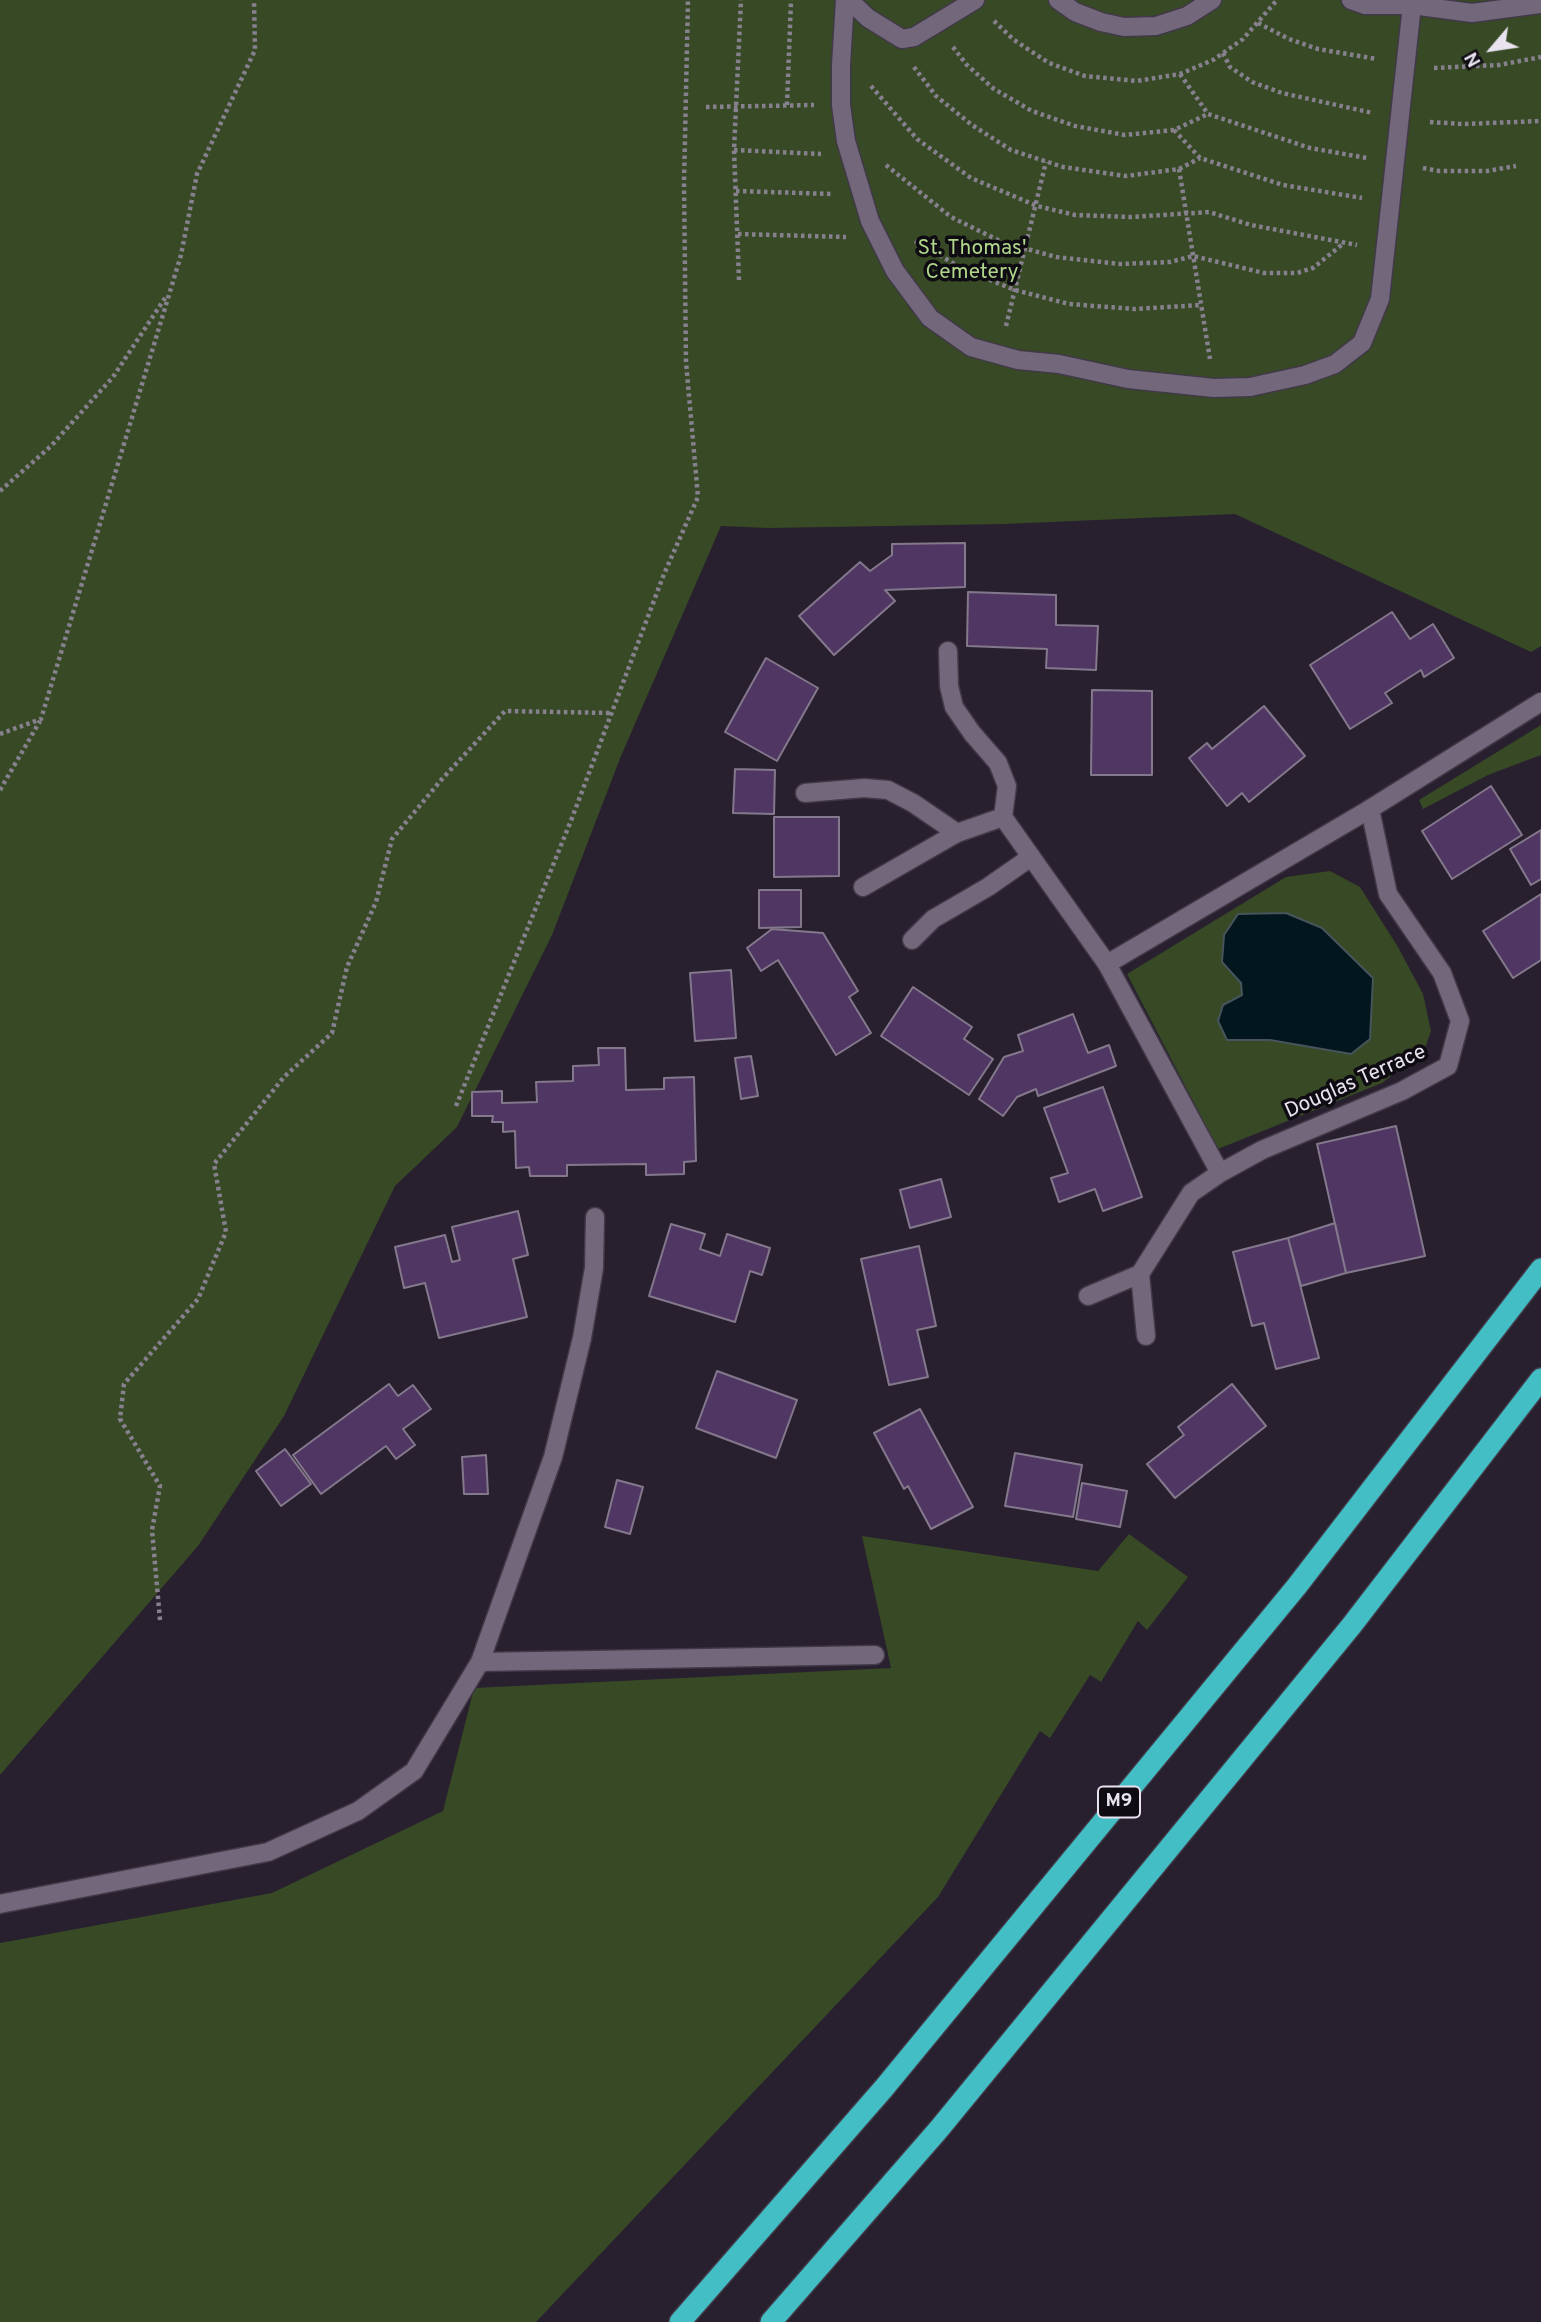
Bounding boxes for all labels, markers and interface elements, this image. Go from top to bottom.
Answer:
north arrow [1457,14,1527,84]
text: N [1460,47,1487,71]
park label: St. Thomas' Cemetery [918,237,1026,287]
street label: Douglas Terrace [1282,1041,1430,1125]
road number: M9 [1098,1786,1140,1818]

